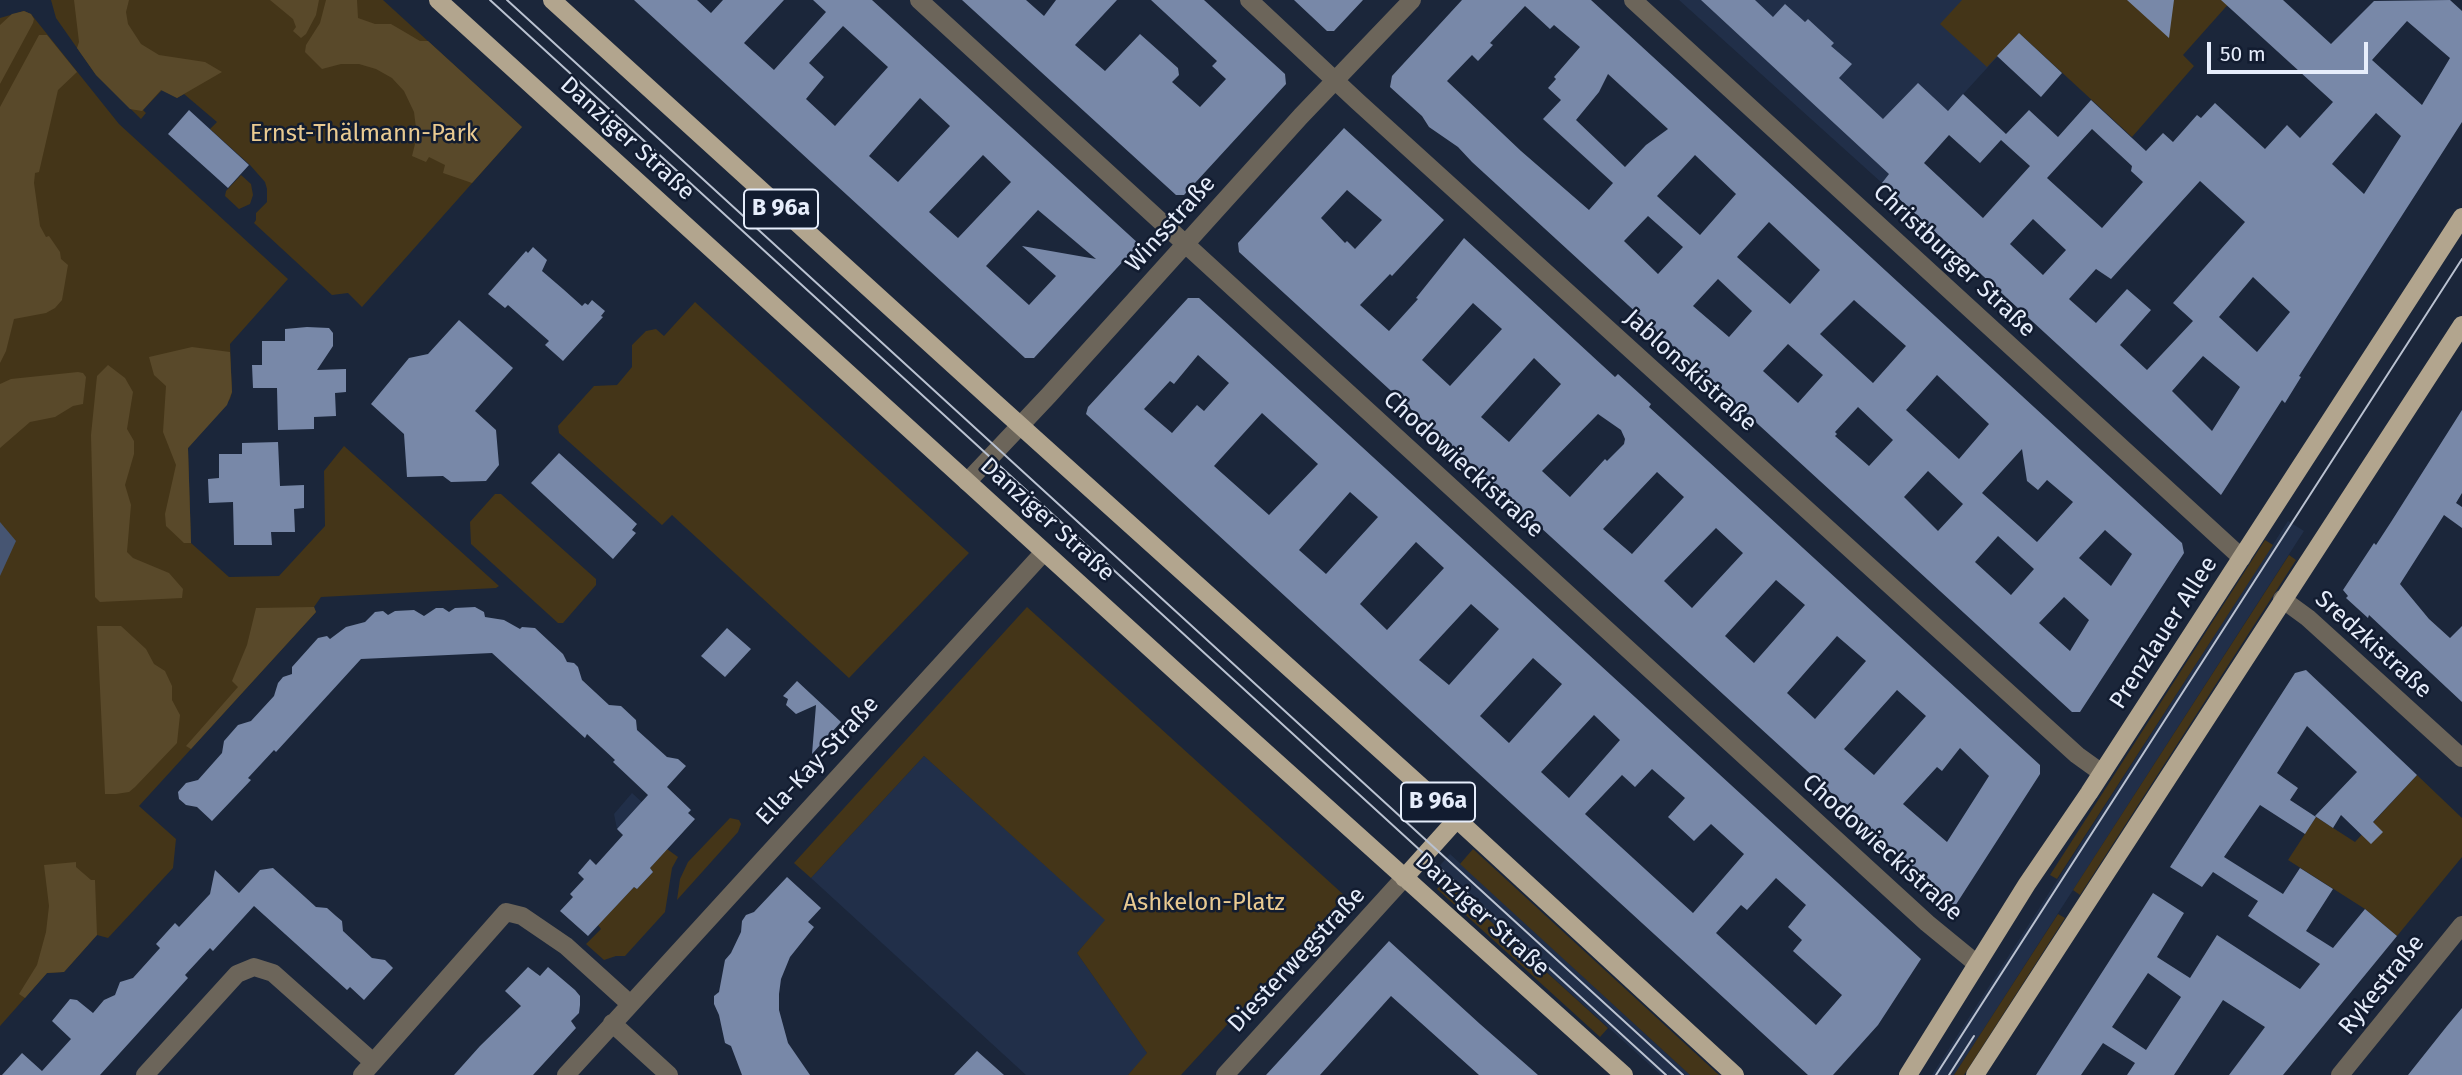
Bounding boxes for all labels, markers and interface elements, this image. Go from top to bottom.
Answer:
scale bar [2210,28,2371,72]
text: 50 m [2220,41,2266,67]
street label: Danziger Straße [554,71,700,207]
park label: Ernst-Thälmann-Park [250,120,478,148]
street label: Winsstraße [1120,170,1222,278]
street label: Christburger Straße [1867,178,2041,344]
road number: B 96a [744,190,818,229]
street label: Jablonskistraße [1618,304,1762,438]
street label: Chodowieckistraße [1377,385,1549,545]
street label: Danziger Straße [974,452,1120,588]
street label: Prenzlauer Allee [2104,551,2224,715]
street label: Sredzkistraße [2309,585,2437,705]
street label: Ella-Kay-Straße [751,690,885,832]
street label: Chodowieckistraße [1796,768,1968,928]
road number: B 96a [1401,782,1475,822]
street label: Danziger Straße [1409,847,1555,983]
street label: Diesterwegstraße [1222,881,1372,1039]
park label: Ashkelon-Platz [1123,889,1285,917]
street label: Rykestraße [2333,929,2431,1041]

